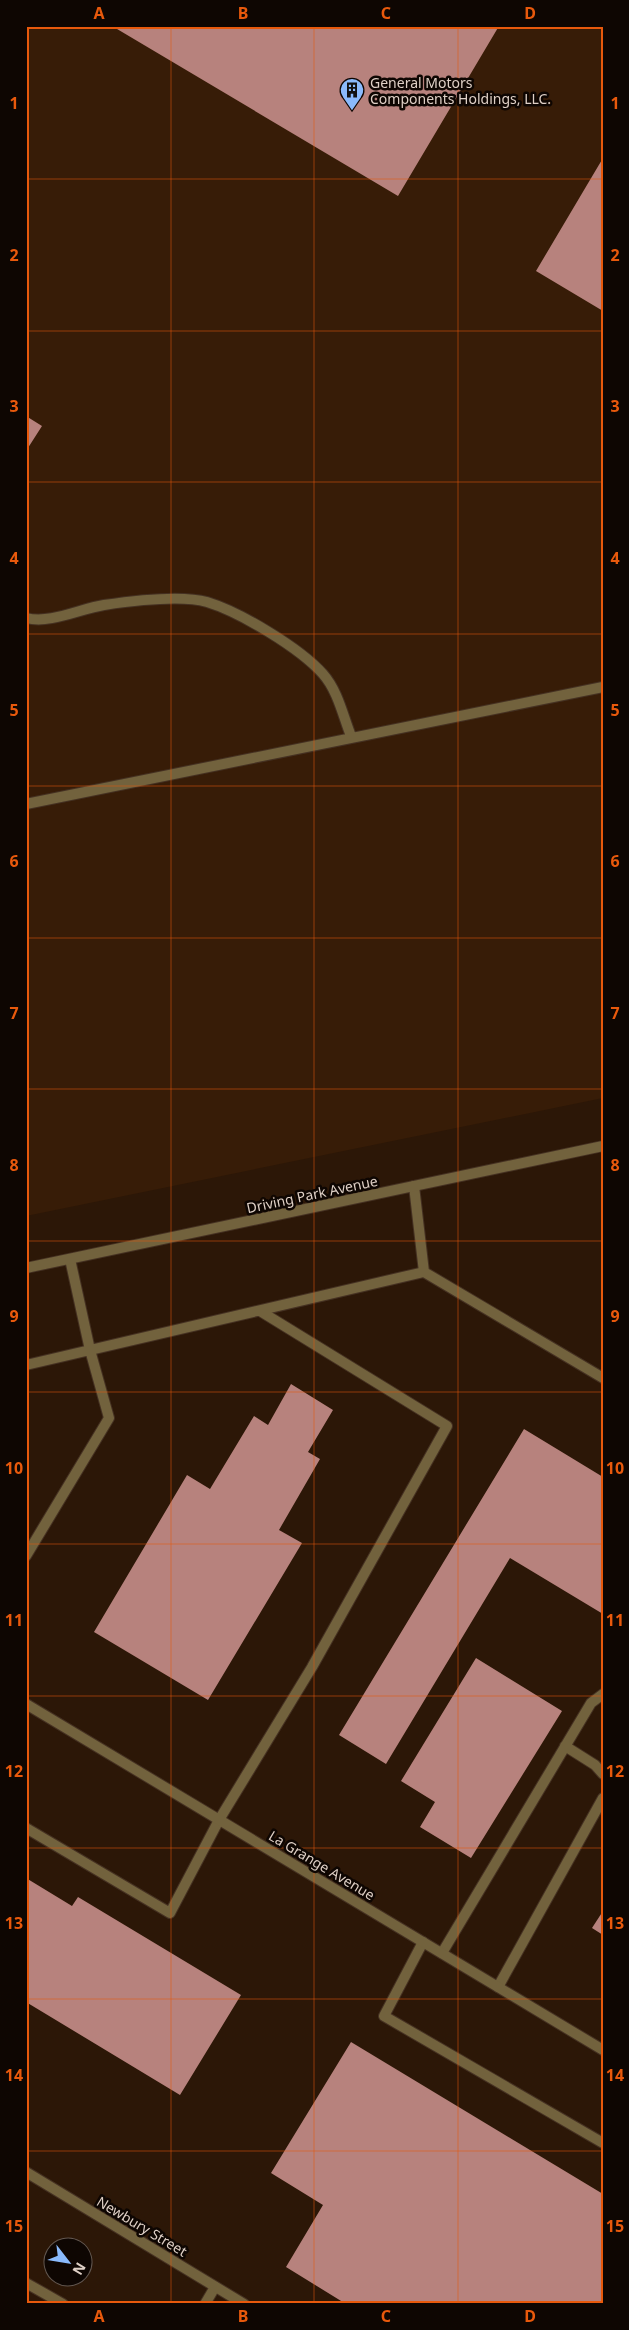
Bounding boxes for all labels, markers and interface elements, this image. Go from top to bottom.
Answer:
text: A [93,2,105,24]
text: B [238,2,248,24]
text: C [381,2,391,24]
text: D [524,2,536,24]
place label: General Motors Components Holdings, LLC. [370,73,551,108]
building icon: General Motors Components Holdings, LLC. [339,77,365,111]
text: 1 [9,92,19,114]
text: 1 [610,92,620,114]
text: 2 [9,244,19,266]
text: 2 [610,244,620,266]
text: 3 [9,395,19,417]
text: 3 [610,395,620,417]
text: 4 [9,547,19,569]
text: 4 [610,547,620,569]
text: 5 [9,699,19,721]
text: 5 [610,699,620,721]
text: 6 [9,850,19,872]
text: 6 [610,850,620,872]
text: 7 [9,1002,19,1024]
text: 7 [610,1002,620,1024]
text: 8 [9,1154,19,1176]
text: 8 [610,1154,620,1176]
street label: Driving Park Avenue [245,1171,379,1217]
text: 9 [9,1305,19,1327]
text: 9 [610,1305,620,1327]
text: 10 [5,1457,23,1479]
text: 10 [606,1457,624,1479]
text: 11 [5,1609,23,1631]
text: 11 [606,1609,624,1631]
text: 12 [5,1760,23,1782]
text: 12 [606,1760,624,1782]
street label: La Grange Avenue [266,1826,379,1904]
text: 13 [5,1912,23,1934]
text: 13 [606,1912,624,1934]
text: 14 [5,2064,23,2086]
text: 14 [606,2064,624,2086]
street label: Newbury Street [93,2192,191,2260]
text: 15 [5,2215,23,2237]
text: 15 [606,2215,624,2237]
north arrow [42,2238,92,2288]
text: N [68,2259,91,2279]
text: A [93,2305,105,2327]
text: B [238,2305,248,2327]
text: C [381,2305,391,2327]
text: D [524,2305,536,2327]

